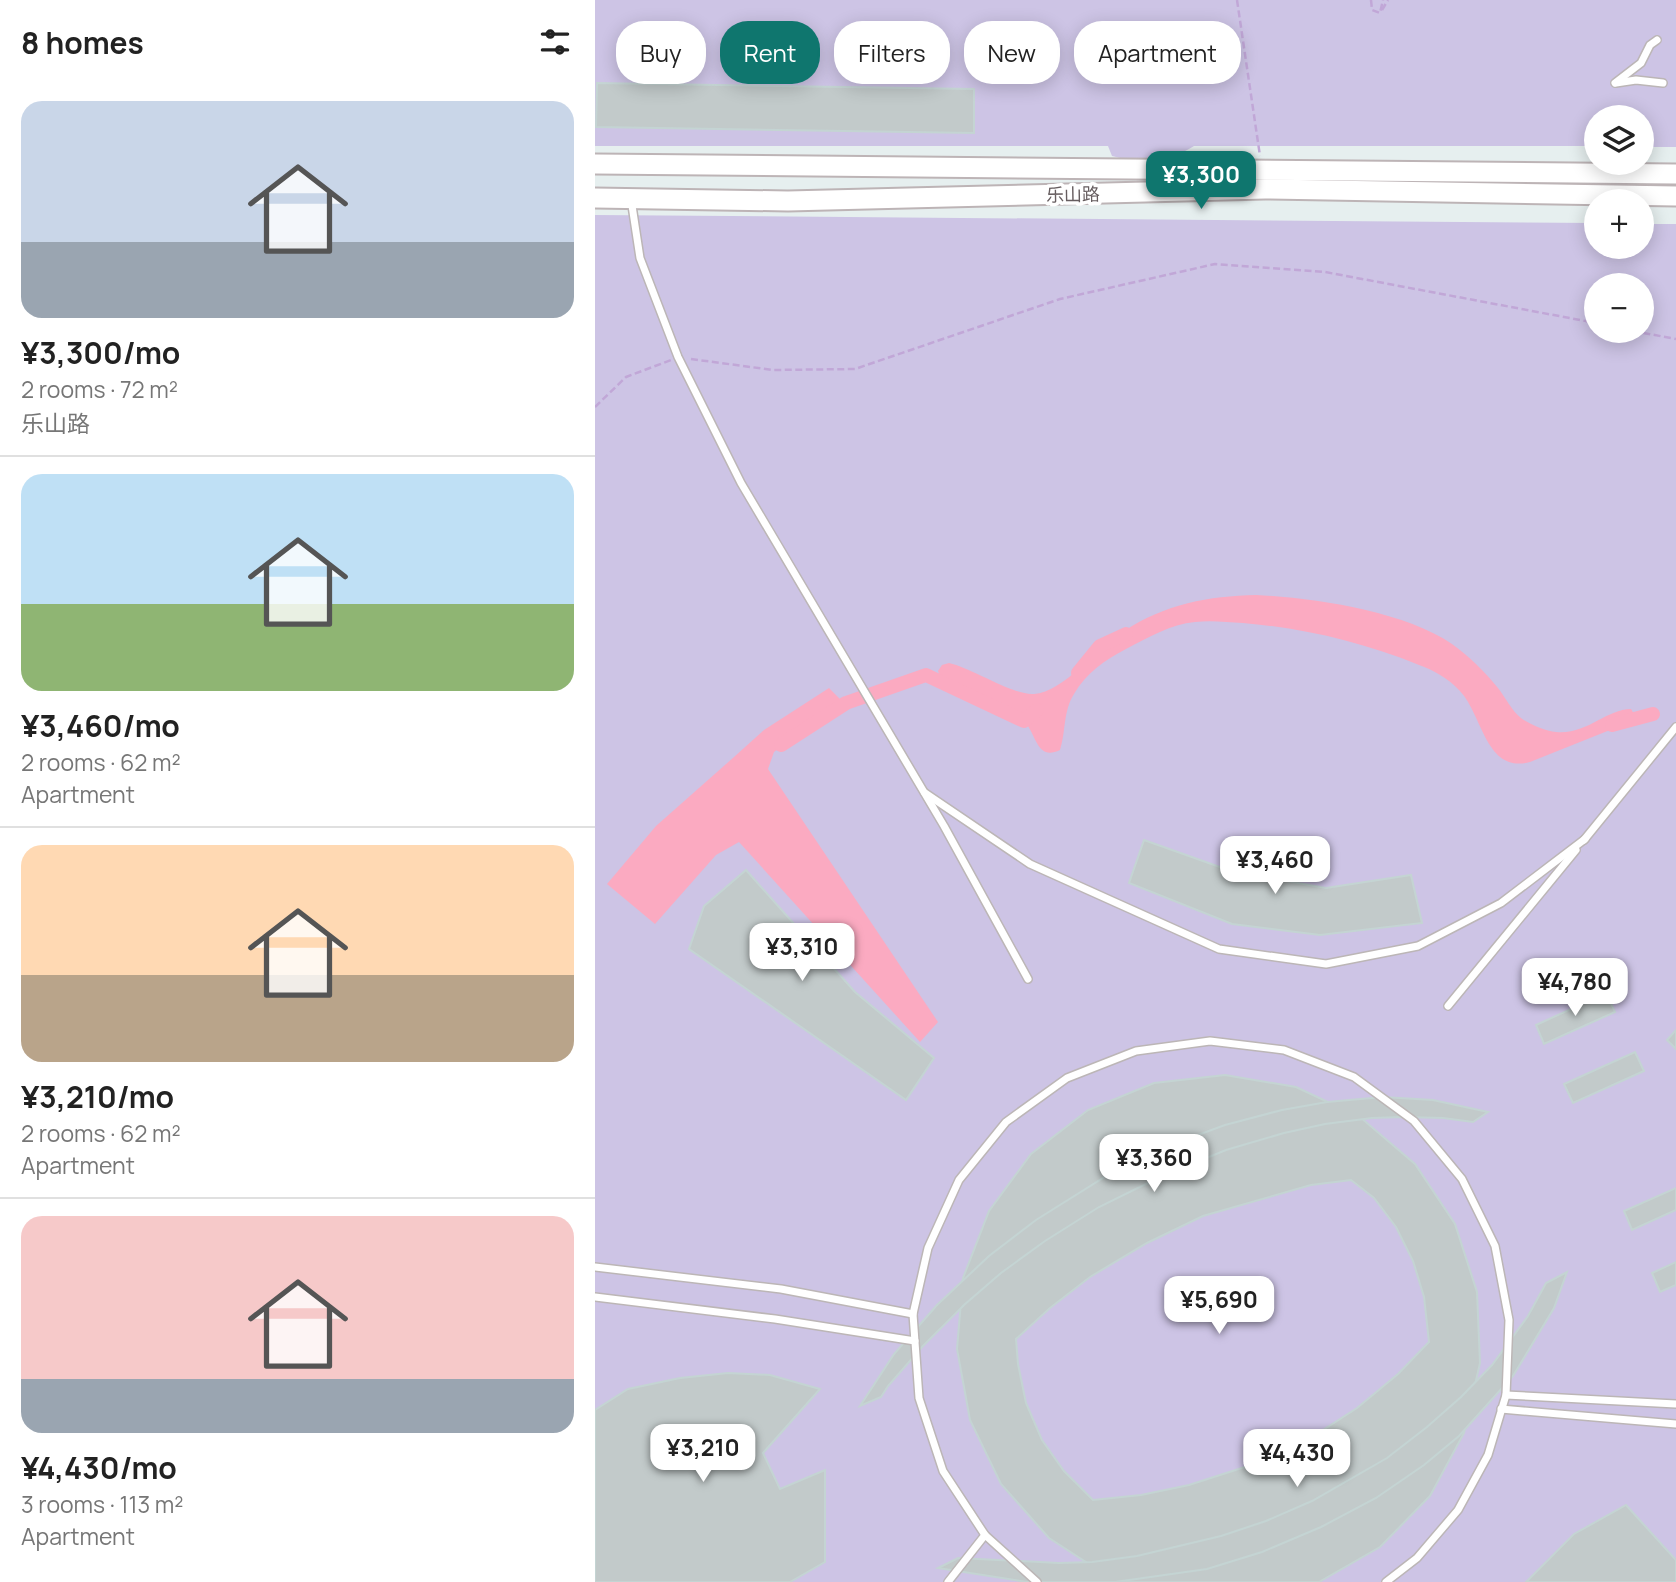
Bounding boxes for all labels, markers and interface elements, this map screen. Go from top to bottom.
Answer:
chip: Buy [616,21,706,84]
chip: Rent [720,21,820,84]
chip: Filters [834,21,950,84]
chip: New [964,21,1060,84]
chip: Apartment [1074,21,1241,84]
text: 8 homes [21,22,144,63]
icon: filters [536,23,574,61]
map controls [1584,105,1654,343]
button: layers [1584,105,1654,175]
icon: home [235,146,361,272]
pin: ¥3,300 [1144,152,1258,211]
text: ¥3,300 [1162,158,1240,190]
street label: 乐山路 [1046,182,1100,206]
button: + [1584,189,1654,259]
button: − [1584,273,1654,343]
text: ¥3,300/mo [21,332,180,373]
text: 2 rooms · 72 m² [21,373,178,405]
text: 乐山路 [21,407,90,439]
icon: home [235,519,361,645]
text: ¥3,460/mo [21,705,180,746]
text: 2 rooms · 62 m² [21,746,181,778]
text: Apartment [21,778,135,810]
pin: ¥3,460 [1218,836,1332,896]
text: ¥3,460 [1236,843,1314,875]
icon: home [235,890,361,1016]
pin: ¥3,310 [745,923,859,983]
text: ¥3,310 [765,930,839,962]
pin: ¥4,780 [1518,958,1632,1018]
text: ¥4,780 [1538,965,1612,997]
text: ¥3,210/mo [21,1076,174,1117]
text: 2 rooms · 62 m² [21,1117,181,1149]
pin: ¥3,360 [1097,1134,1211,1194]
text: ¥3,360 [1115,1141,1193,1173]
text: Apartment [21,1149,135,1181]
icon: home [235,1261,361,1387]
pin: ¥5,690 [1162,1276,1276,1336]
text: ¥5,690 [1180,1283,1258,1315]
pin: ¥3,210 [646,1424,760,1484]
pin: ¥4,430 [1240,1430,1354,1489]
text: ¥3,210 [666,1431,740,1463]
text: ¥4,430 [1259,1436,1335,1468]
text: ¥4,430/mo [21,1447,177,1488]
text: 3 rooms · 113 m² [21,1488,184,1520]
text: Apartment [21,1520,135,1552]

